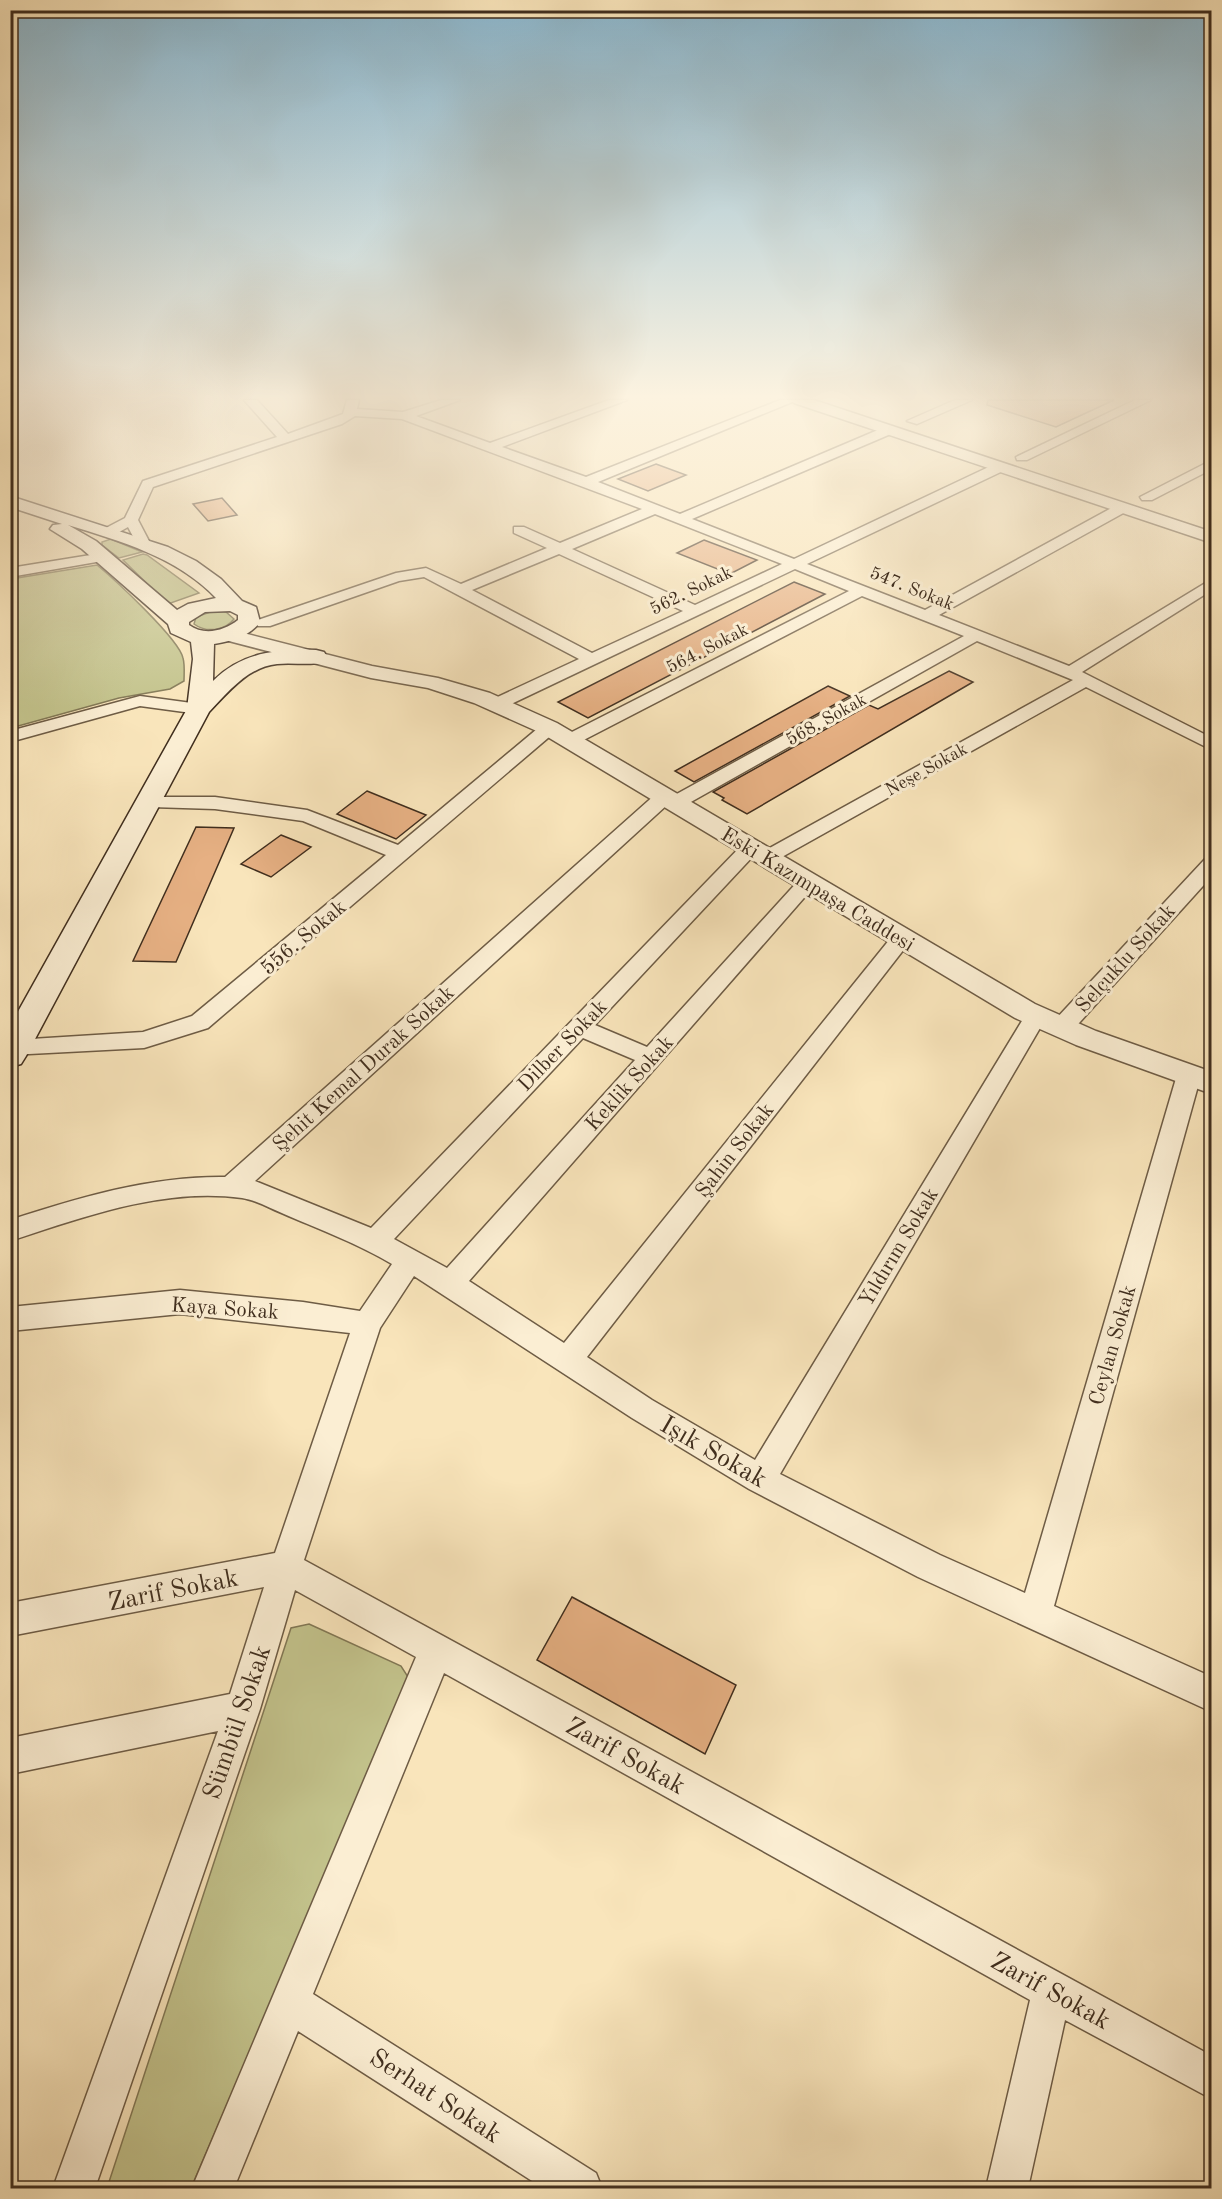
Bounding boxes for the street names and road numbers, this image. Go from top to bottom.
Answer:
street label: 562. Sokak [647,563,735,619]
street label: 547. Sokak [867,564,956,614]
street label: 564. Sokak [664,621,751,677]
street label: 568. Sokak [783,690,870,749]
street label: Neşe Sokak [882,740,971,800]
street label: Eski Kazımpaşa Caddesi [717,824,917,956]
street label: 556. Sokak [257,897,351,980]
street label: Selçuklu Sokak [1072,901,1180,1017]
street label: Şehit Kemal Durak Sokak [269,982,459,1156]
street label: Dilber Sokak [514,996,612,1096]
street label: Keklik Sokak [582,1032,678,1136]
street label: Şahin Sokak [692,1100,778,1202]
street label: Yıldırım Sokak [856,1185,943,1311]
street label: Ceylan Sokak [1086,1283,1141,1408]
street label: Kaya Sokak [170,1295,280,1324]
street label: Işık Sokak [655,1412,771,1494]
street label: Zarif Sokak [106,1566,241,1616]
street label: Sümbül Sokak [199,1642,276,1803]
street label: Zarif Sokak [561,1713,689,1800]
street label: Zarif Sokak [986,1948,1114,2035]
street label: Serhat Sokak [365,2045,505,2149]

